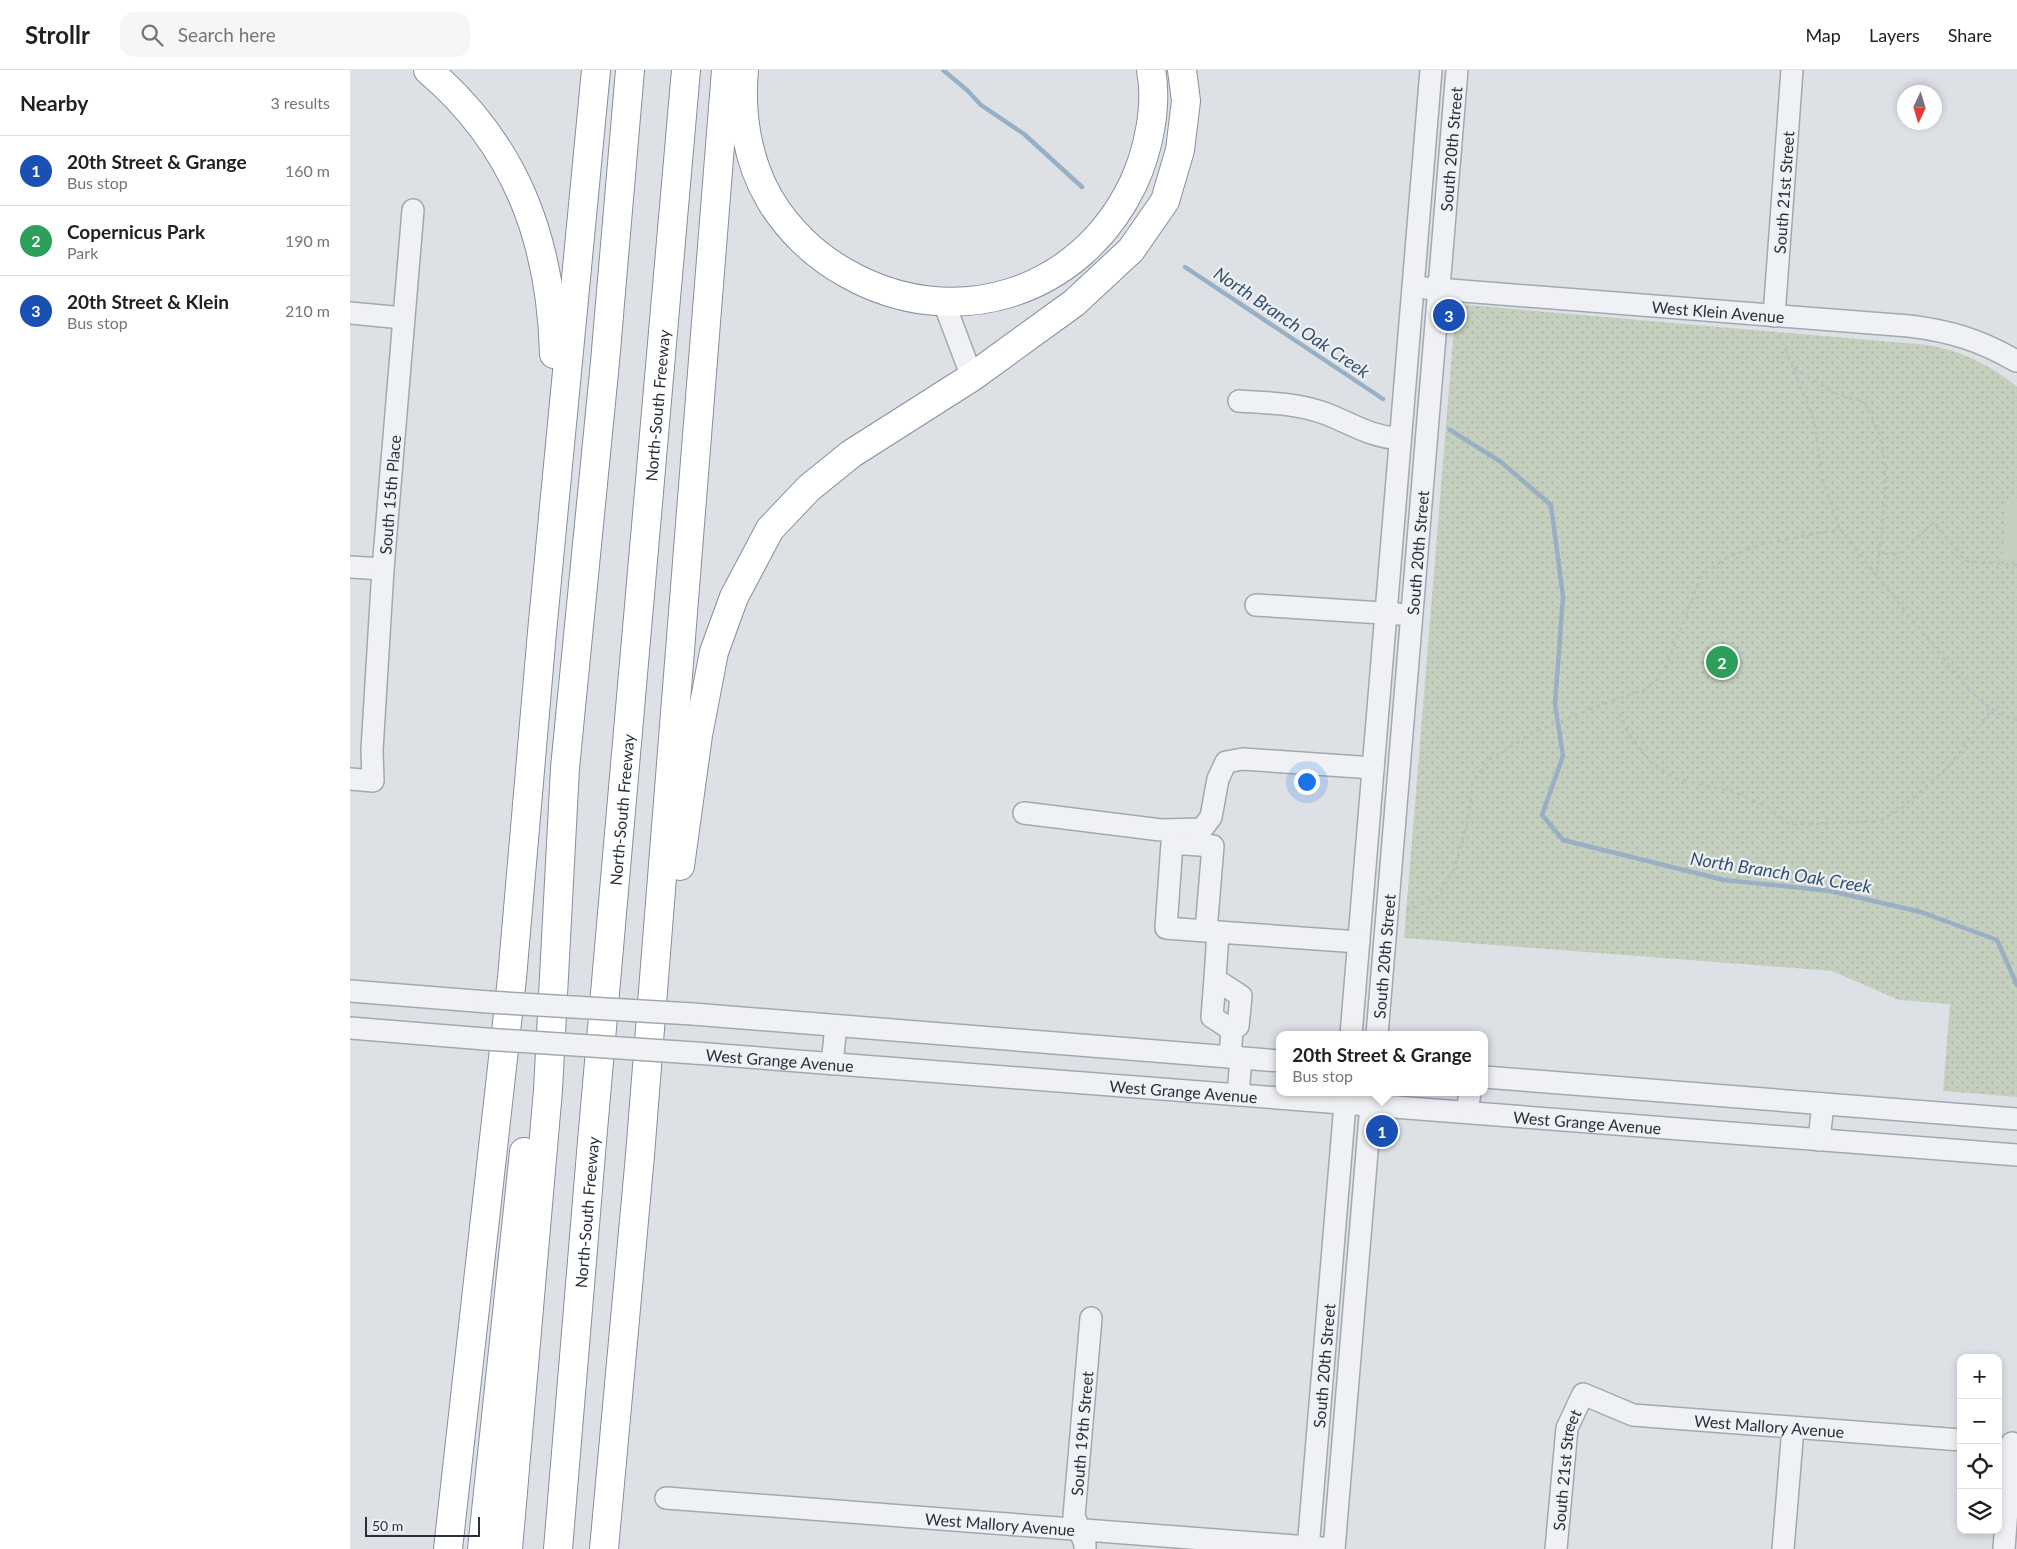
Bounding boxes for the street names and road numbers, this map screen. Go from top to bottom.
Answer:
street label: South 20th Street [1436,86,1465,212]
street label: South 21st Street [1769,130,1797,254]
street label: West Klein Avenue [1651,296,1785,326]
street label: North-South Freeway [640,328,673,482]
street label: South 15th Place [375,434,404,555]
street label: South 20th Street [1402,489,1432,616]
street label: North-South Freeway [605,732,637,886]
street label: South 20th Street [1369,893,1398,1019]
street label: West Grange Avenue [705,1044,854,1075]
street label: West Grange Avenue [1109,1076,1258,1106]
street label: West Grange Avenue [1513,1107,1662,1137]
street label: North-South Freeway [570,1135,602,1289]
street label: South 20th Street [1309,1302,1338,1429]
street label: South 19th Street [1066,1370,1096,1496]
street label: South 21st Street [1548,1406,1584,1531]
street label: West Mallory Avenue [1694,1410,1845,1441]
street label: West Mallory Avenue [924,1508,1076,1539]

